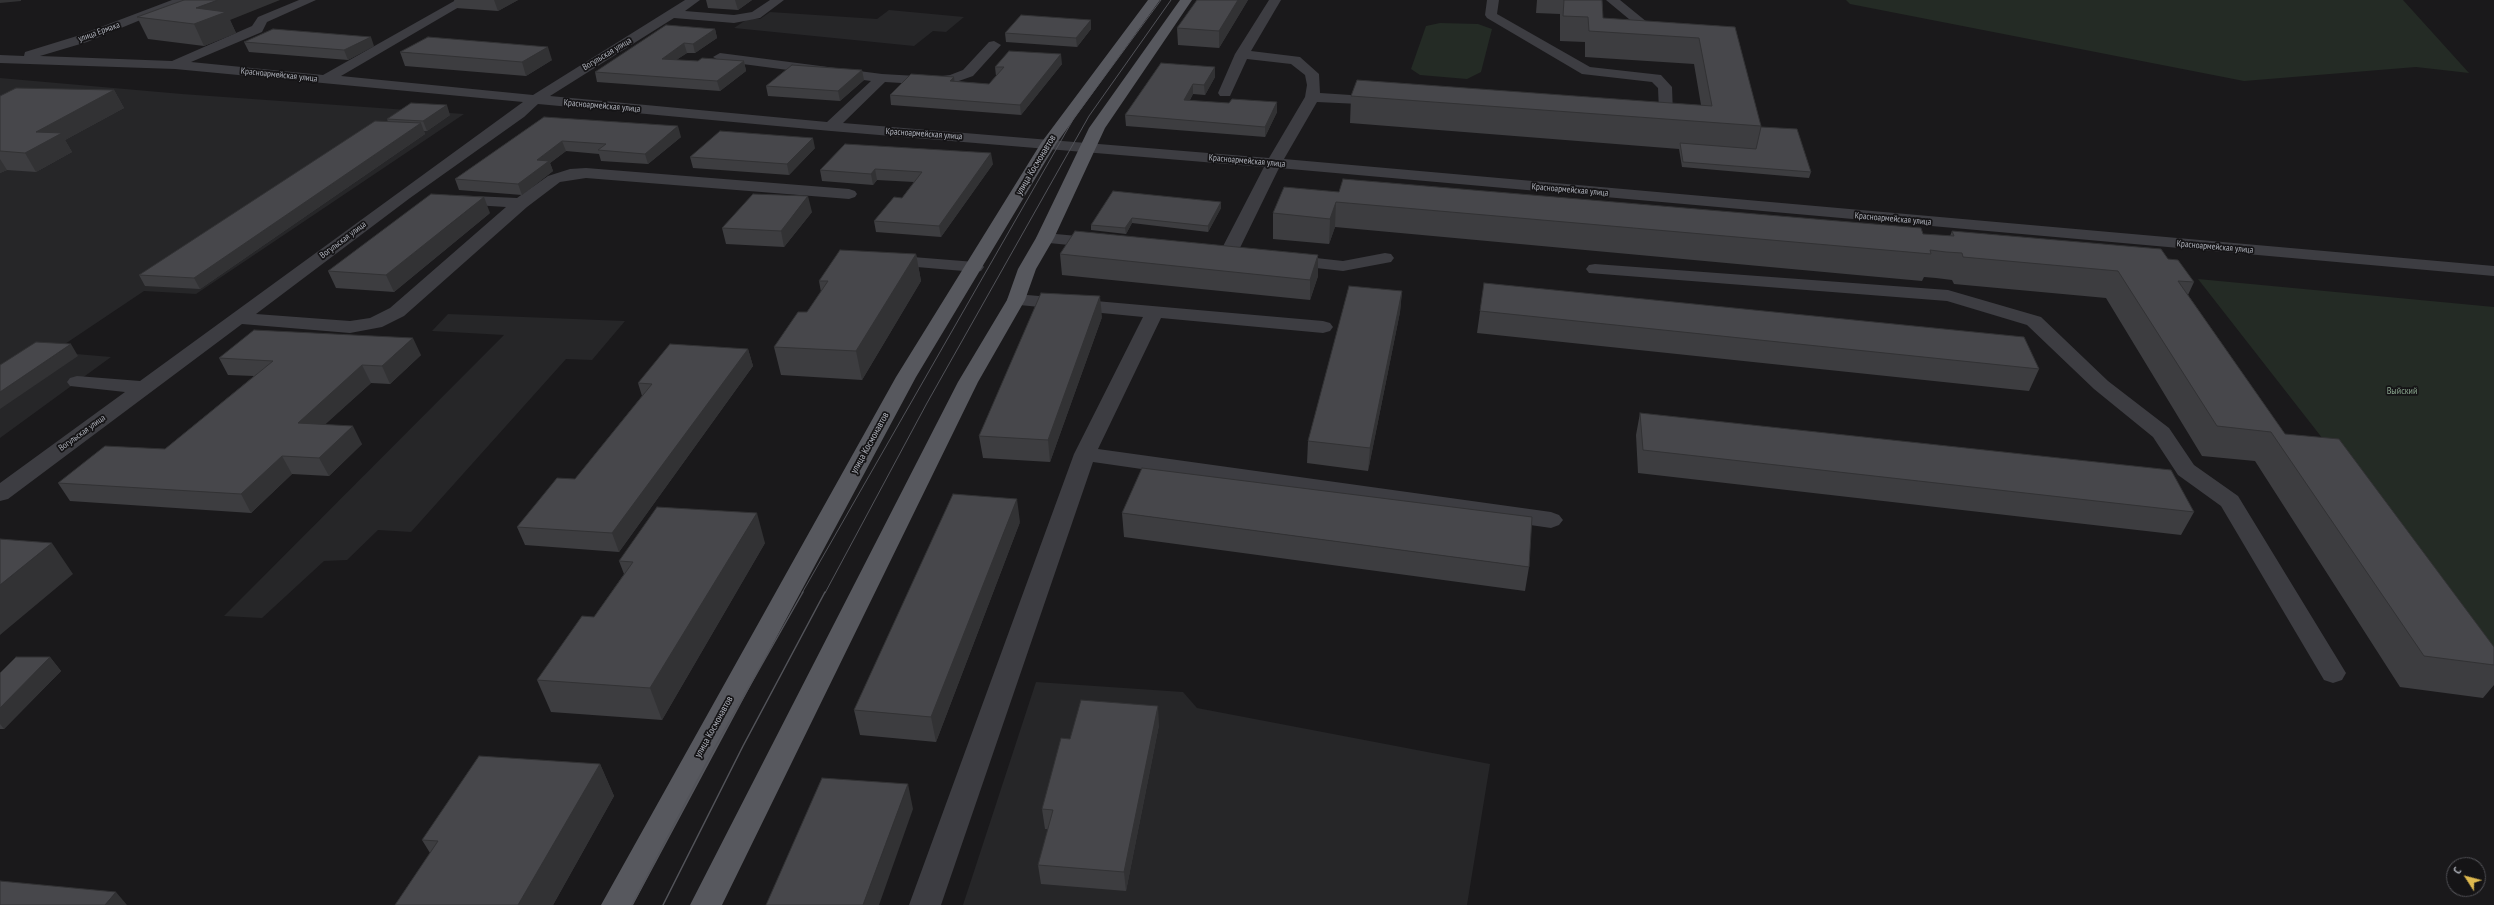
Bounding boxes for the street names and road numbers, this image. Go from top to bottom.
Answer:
street label: улица Ермака [77,19,121,45]
street label: Вогульская улица [581,35,633,73]
street label: Красноармейская улица [240,66,318,84]
street label: Красноармейская улица [563,97,641,115]
street label: Красноармейская улица [885,126,963,142]
street label: улица Космонавтов [1013,133,1059,197]
street label: Красноармейская улица [1208,152,1286,170]
street label: Красноармейская улица [1531,181,1609,199]
street label: Красноармейская улица [1854,210,1932,228]
street label: Вогульская улица [318,219,368,261]
street label: Красноармейская улица [2176,238,2254,256]
street label: улица Космонавтов [848,410,892,476]
street label: Вогульская улица [57,412,107,454]
street label: улица Космонавтов [692,694,736,760]

